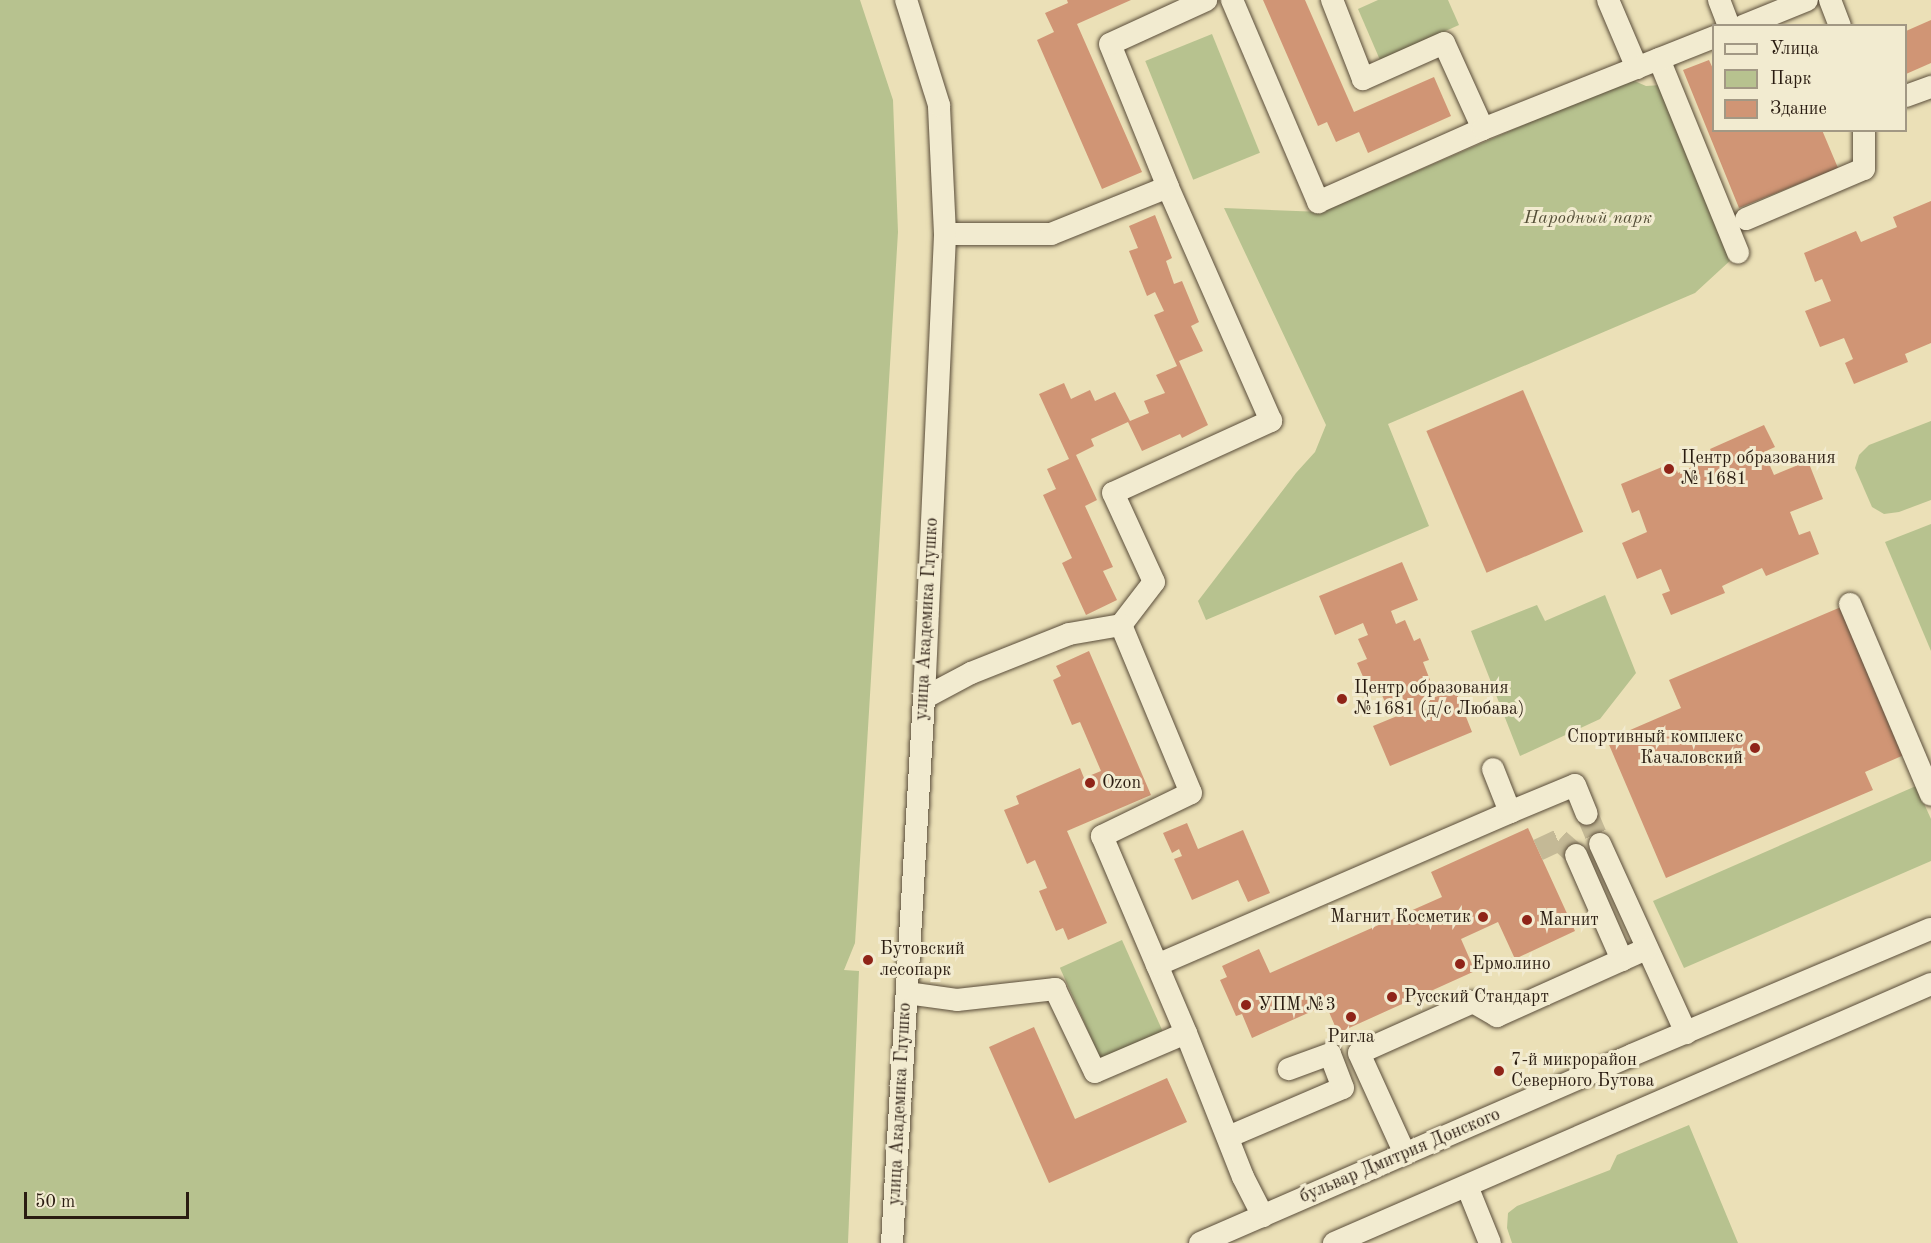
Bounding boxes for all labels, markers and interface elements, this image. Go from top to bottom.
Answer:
legend [1712,24,1907,132]
text: Улица [1770,40,1819,58]
text: Парк [1770,70,1811,88]
text: Здание [1770,100,1827,118]
park label: Народный парк [1524,207,1652,229]
place label: Центр образования № 1681 [1681,448,1836,490]
marker: Центр образования № 1681 [1662,462,1676,476]
street label: улица Академика Глушко [911,517,943,721]
place label: Центр образования №1681 (д/с Любава) [1354,678,1524,720]
marker: Центр образования №1681 (д/с Любава) [1335,692,1349,706]
place label: Спортивный комплекс Качаловский [1567,727,1743,770]
marker: Спортивный комплекс Качаловский [1748,741,1762,755]
place label: Ozon [1102,772,1141,794]
marker: Ozon [1083,776,1097,790]
place label: Магнит Косметик [1330,906,1471,928]
place label: Магнит [1539,909,1599,931]
marker: Магнит Косметик [1476,910,1490,924]
marker: Магнит [1520,913,1534,927]
place label: Бутовский лесопарк [880,939,965,982]
marker: Бутовский лесопарк [861,953,875,967]
place label: Ермолино [1472,953,1551,975]
marker: Ермолино [1453,957,1467,971]
place label: Русский Стандарт [1404,986,1549,1008]
marker: Русский Стандарт [1385,990,1399,1004]
place label: УПМ №3 [1258,994,1336,1016]
marker: УПМ №3 [1239,998,1253,1012]
street label: улица Академика Глушко [884,1002,916,1206]
marker: Ригла [1344,1010,1358,1024]
place label: Ригла [1327,1026,1375,1048]
place label: 7-й микрорайон Северного Бутова [1511,1050,1654,1092]
marker: 7-й микрорайон Северного Бутова [1492,1064,1506,1078]
street label: бульвар Дмитрия Донского [1296,1104,1504,1208]
scale bar [27,1180,192,1218]
text: 50 m [35,1193,75,1211]

